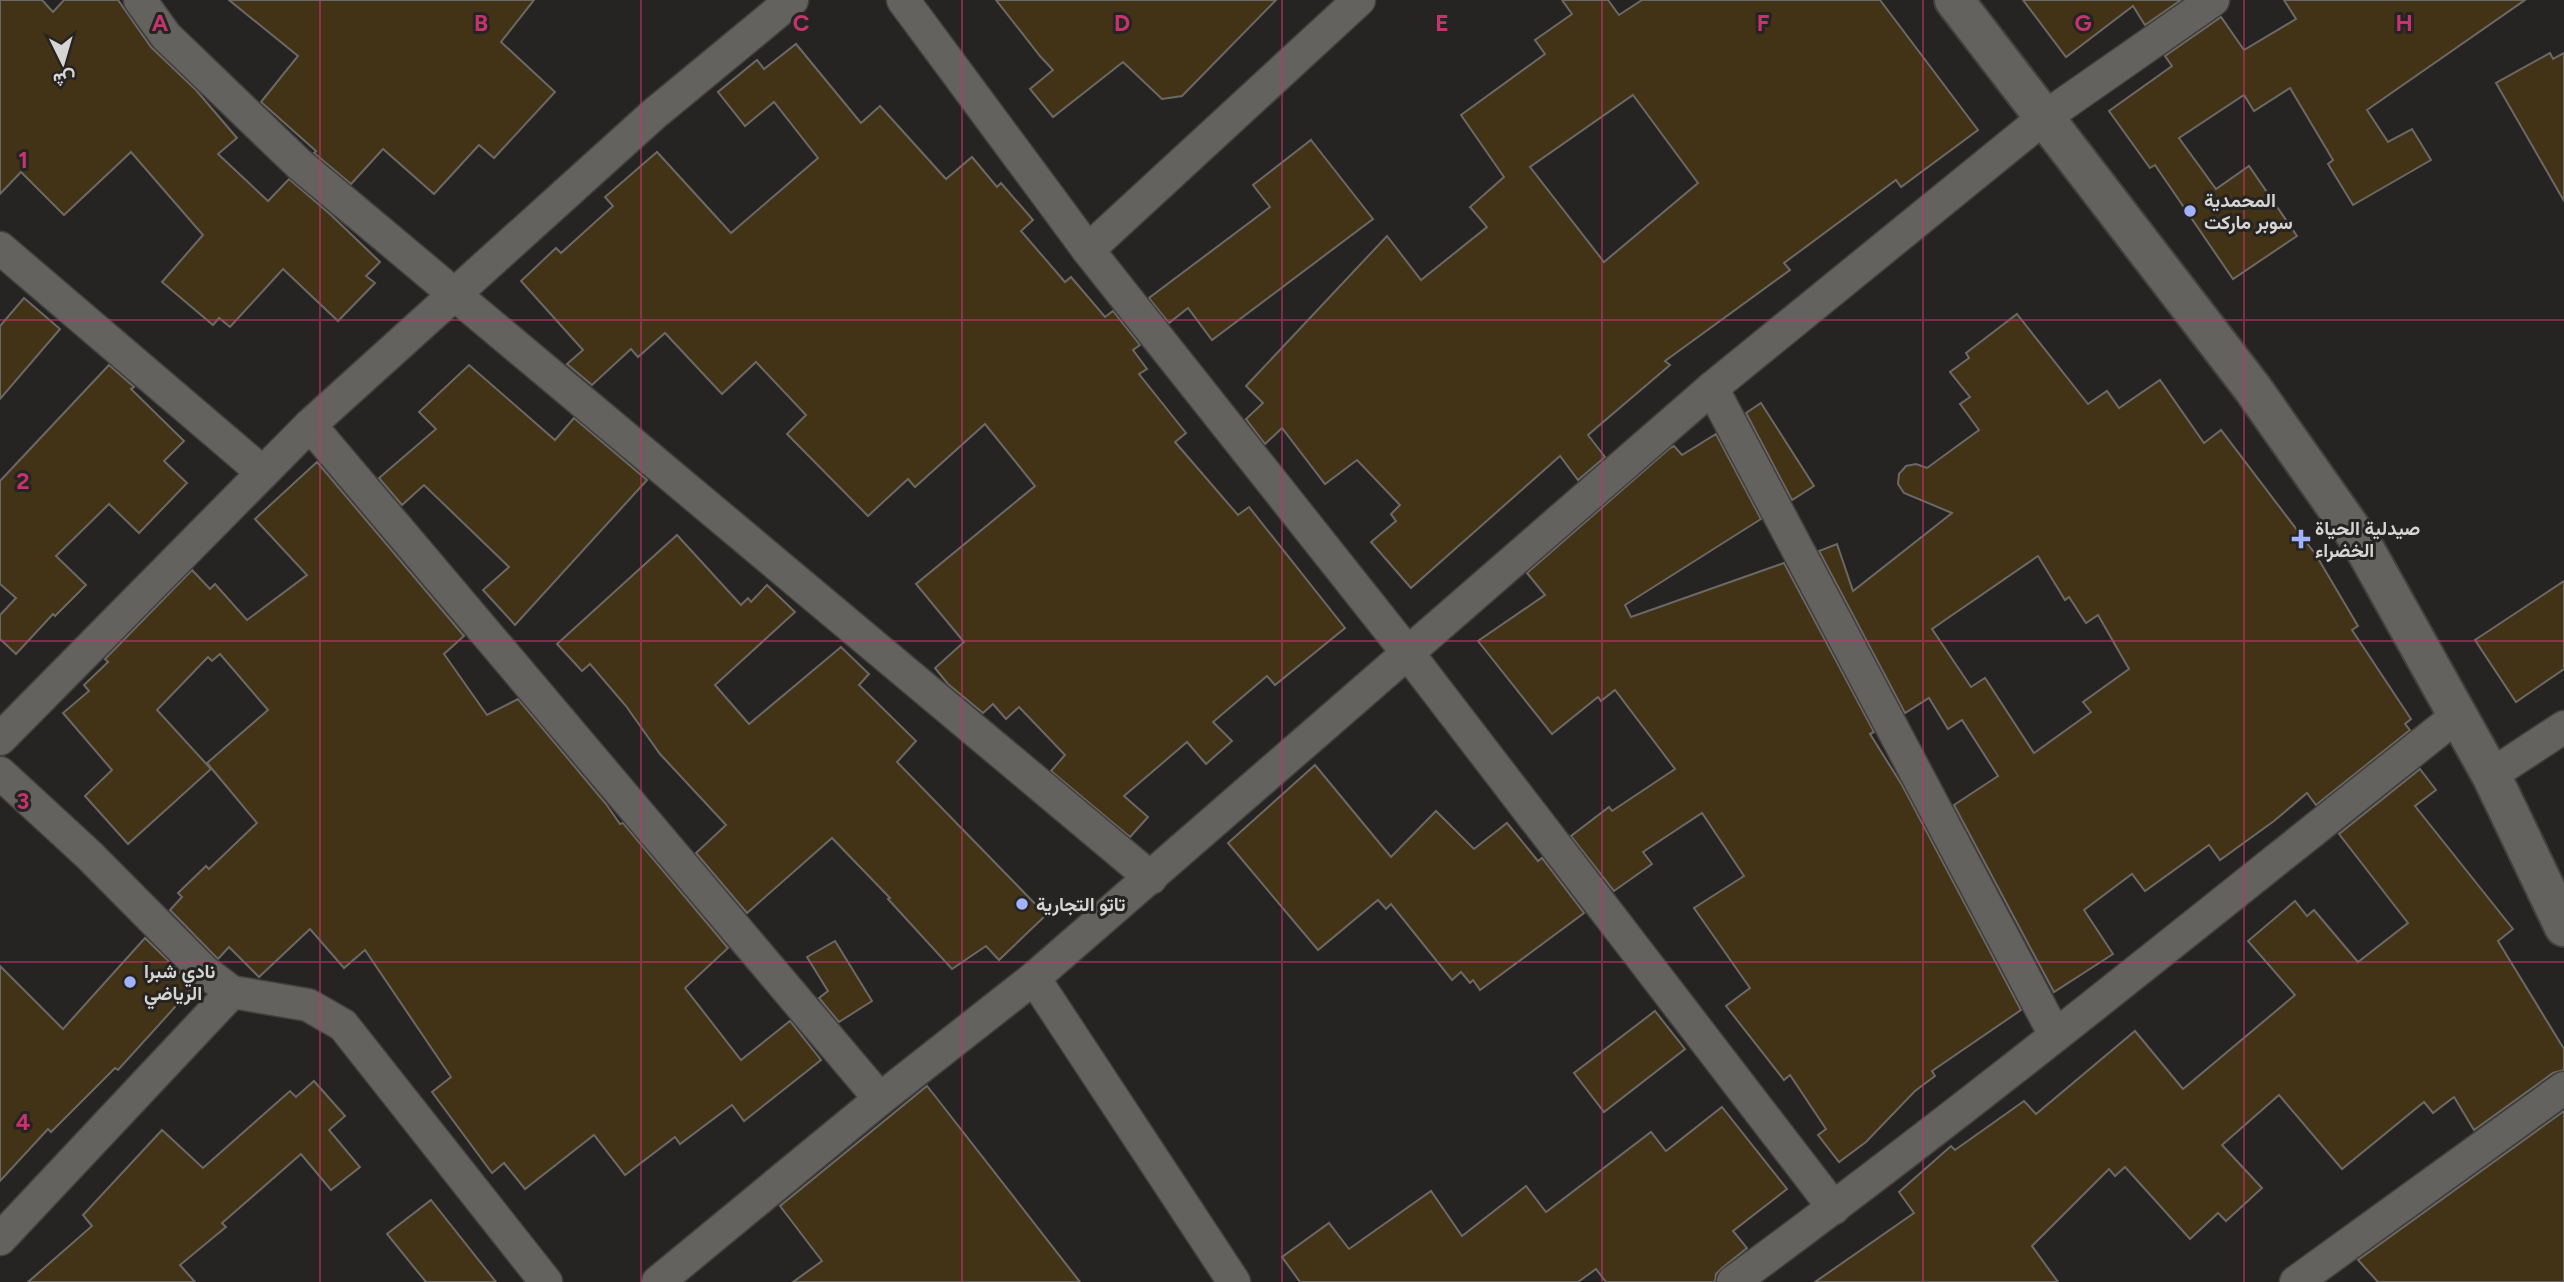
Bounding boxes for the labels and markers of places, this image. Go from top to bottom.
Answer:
place label: المحمدية سوبر ماركت [2204,189,2293,235]
marker: المحمدية سوبر ماركت [2182,203,2198,219]
place label: صيدلية الحياة الخضراء [2315,517,2420,563]
marker: صيدلية الحياة الخضراء [2293,531,2309,547]
place label: تاتو التجارية [1036,893,1126,917]
marker: تاتو التجارية [1014,896,1030,912]
place label: نادي شبرا الرياضي [144,960,215,1010]
marker: نادي شبرا الرياضي [122,974,138,990]

